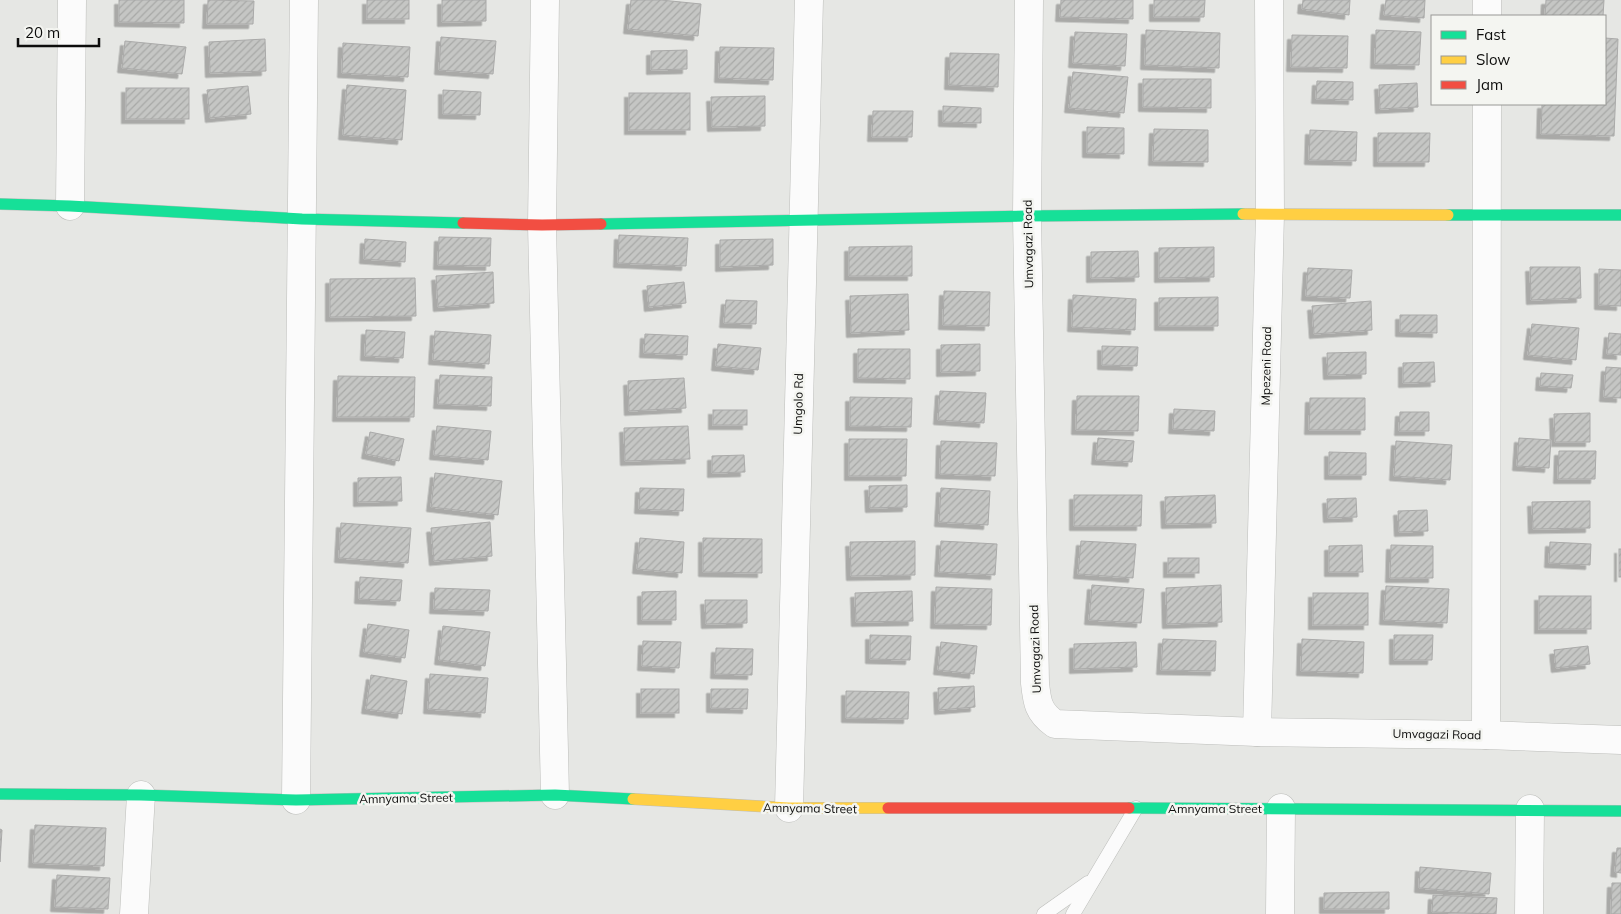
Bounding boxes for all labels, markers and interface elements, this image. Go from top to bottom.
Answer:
scale bar [18,15,99,47]
legend [1431,15,1606,105]
text: 20 m [25,23,60,42]
text: Fast [1476,25,1506,44]
text: Slow [1476,50,1510,69]
text: Jam [1476,75,1503,94]
street label: Umvagazi Road [1020,199,1036,289]
street label: Mpezeni Road [1258,326,1274,406]
street label: Umgolo Rd [790,373,806,435]
street label: Umvagazi Road [1026,604,1044,694]
street label: Umvagazi Road [1392,726,1482,742]
street label: Amnyama Street [359,790,453,806]
street label: Amnyama Street [763,800,857,816]
street label: Amnyama Street [1168,801,1262,816]

